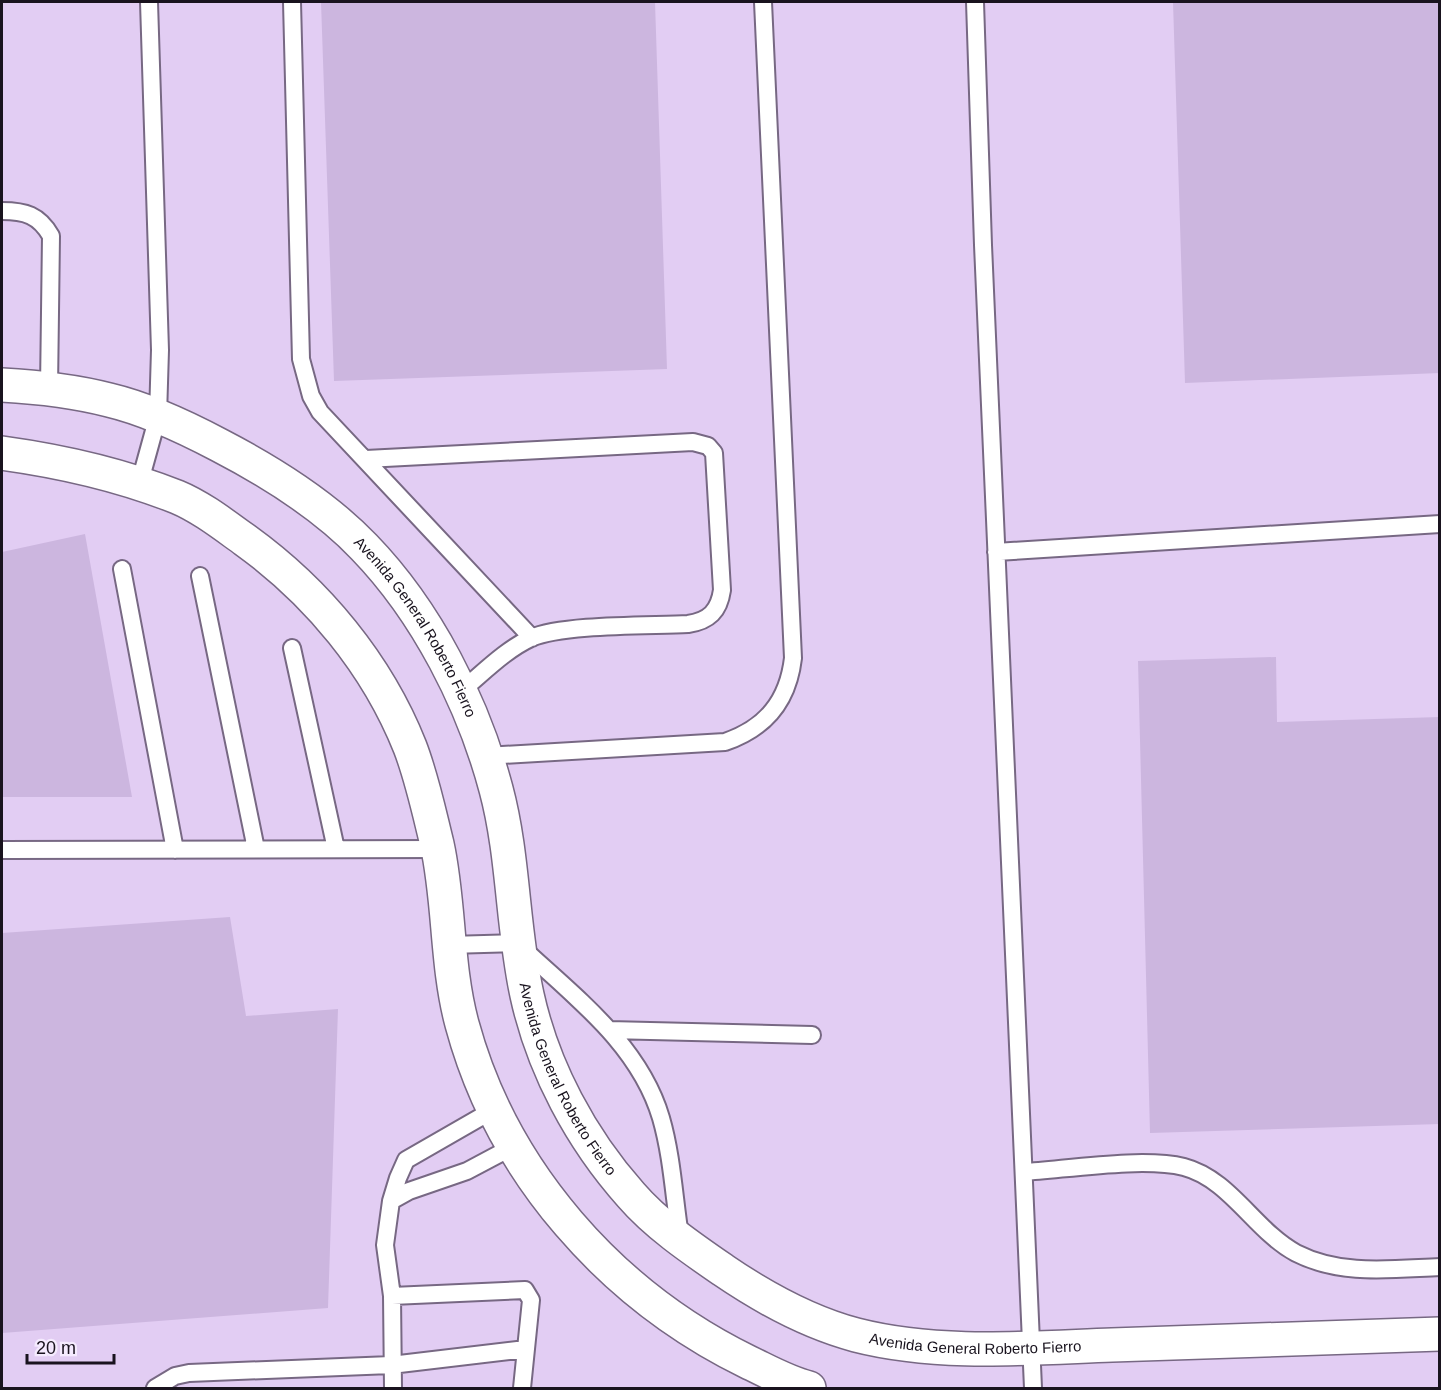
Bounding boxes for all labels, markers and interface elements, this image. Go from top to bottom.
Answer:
street label: Avenida General Roberto Fierro [351,533,480,720]
street label: Avenida General Roberto Fierro [517,981,620,1179]
scale bar [27,1327,114,1365]
street label: Avenida General Roberto Fierro [868,1329,1082,1357]
text: 20 m [36,1338,76,1358]

